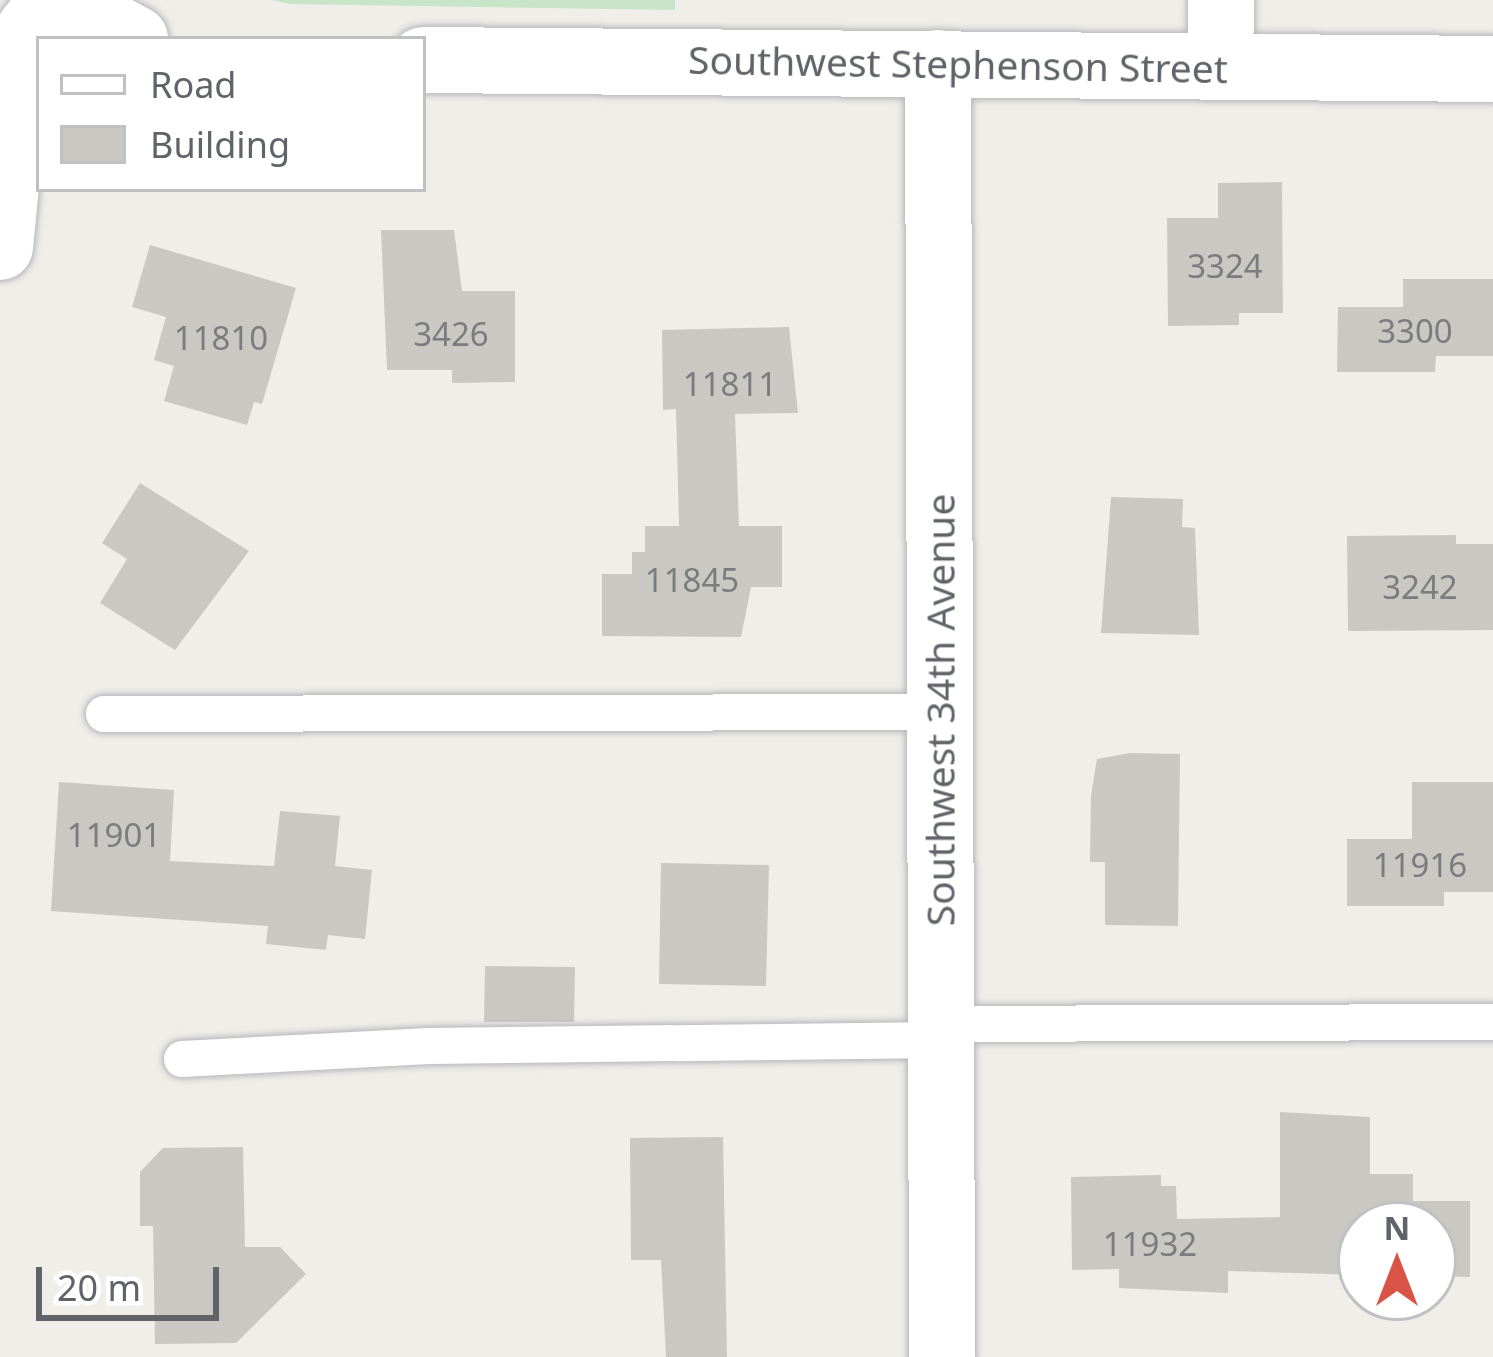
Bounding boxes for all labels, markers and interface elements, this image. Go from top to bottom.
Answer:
legend [36,36,426,192]
street label: Southwest Stephenson Street [688,36,1228,92]
text: Road [150,60,237,109]
text: Building [150,120,290,169]
house number: 3324 [1187,246,1263,286]
house number: 3300 [1377,311,1453,351]
house number: 3426 [413,314,489,354]
house number: 11810 [174,318,268,358]
house number: 11811 [683,364,777,404]
street label: Southwest 34th Avenue [917,494,963,926]
house number: 11845 [645,560,739,600]
house number: 3242 [1382,567,1458,607]
house number: 11901 [67,815,161,855]
house number: 11916 [1373,845,1467,885]
north arrow [1337,1201,1457,1321]
text: N [1384,1205,1410,1250]
house number: 11932 [1103,1224,1197,1264]
scale bar [42,1243,225,1317]
text: 20 m [57,1263,141,1312]

